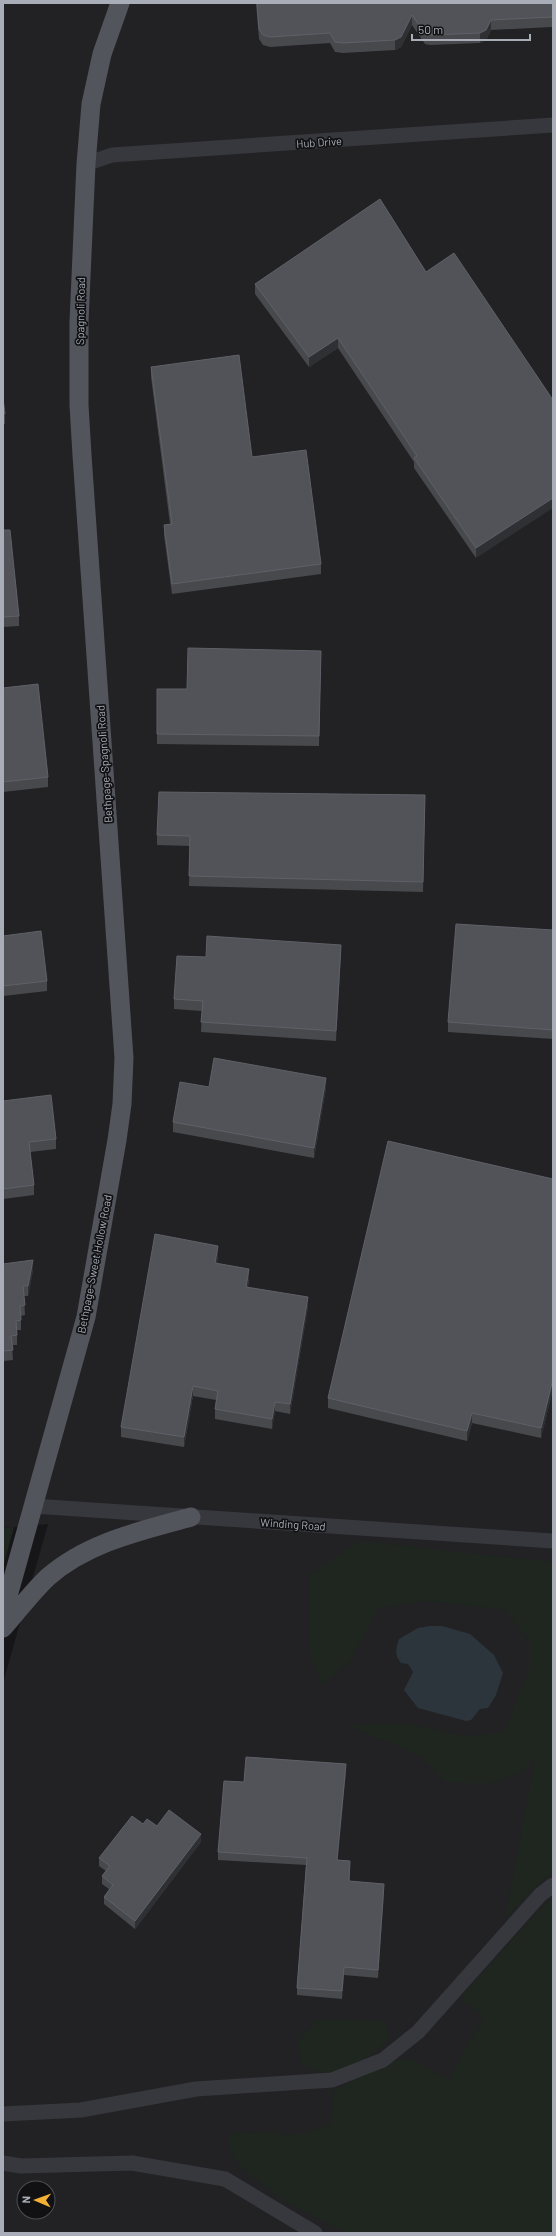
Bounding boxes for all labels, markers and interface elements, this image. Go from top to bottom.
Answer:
scale bar [412,16,530,42]
text: 50 m [418,22,443,36]
street label: Hub Drive [296,134,342,150]
street label: Spagnoli Road [73,277,87,345]
street label: Bethpage-Spagnoli Road [93,705,115,823]
street label: Bethpage-Sweet Hollow Road [74,1194,114,1334]
street label: Winding Road [260,1515,326,1533]
north arrow [16,2180,56,2220]
text: N [19,2196,32,2204]

